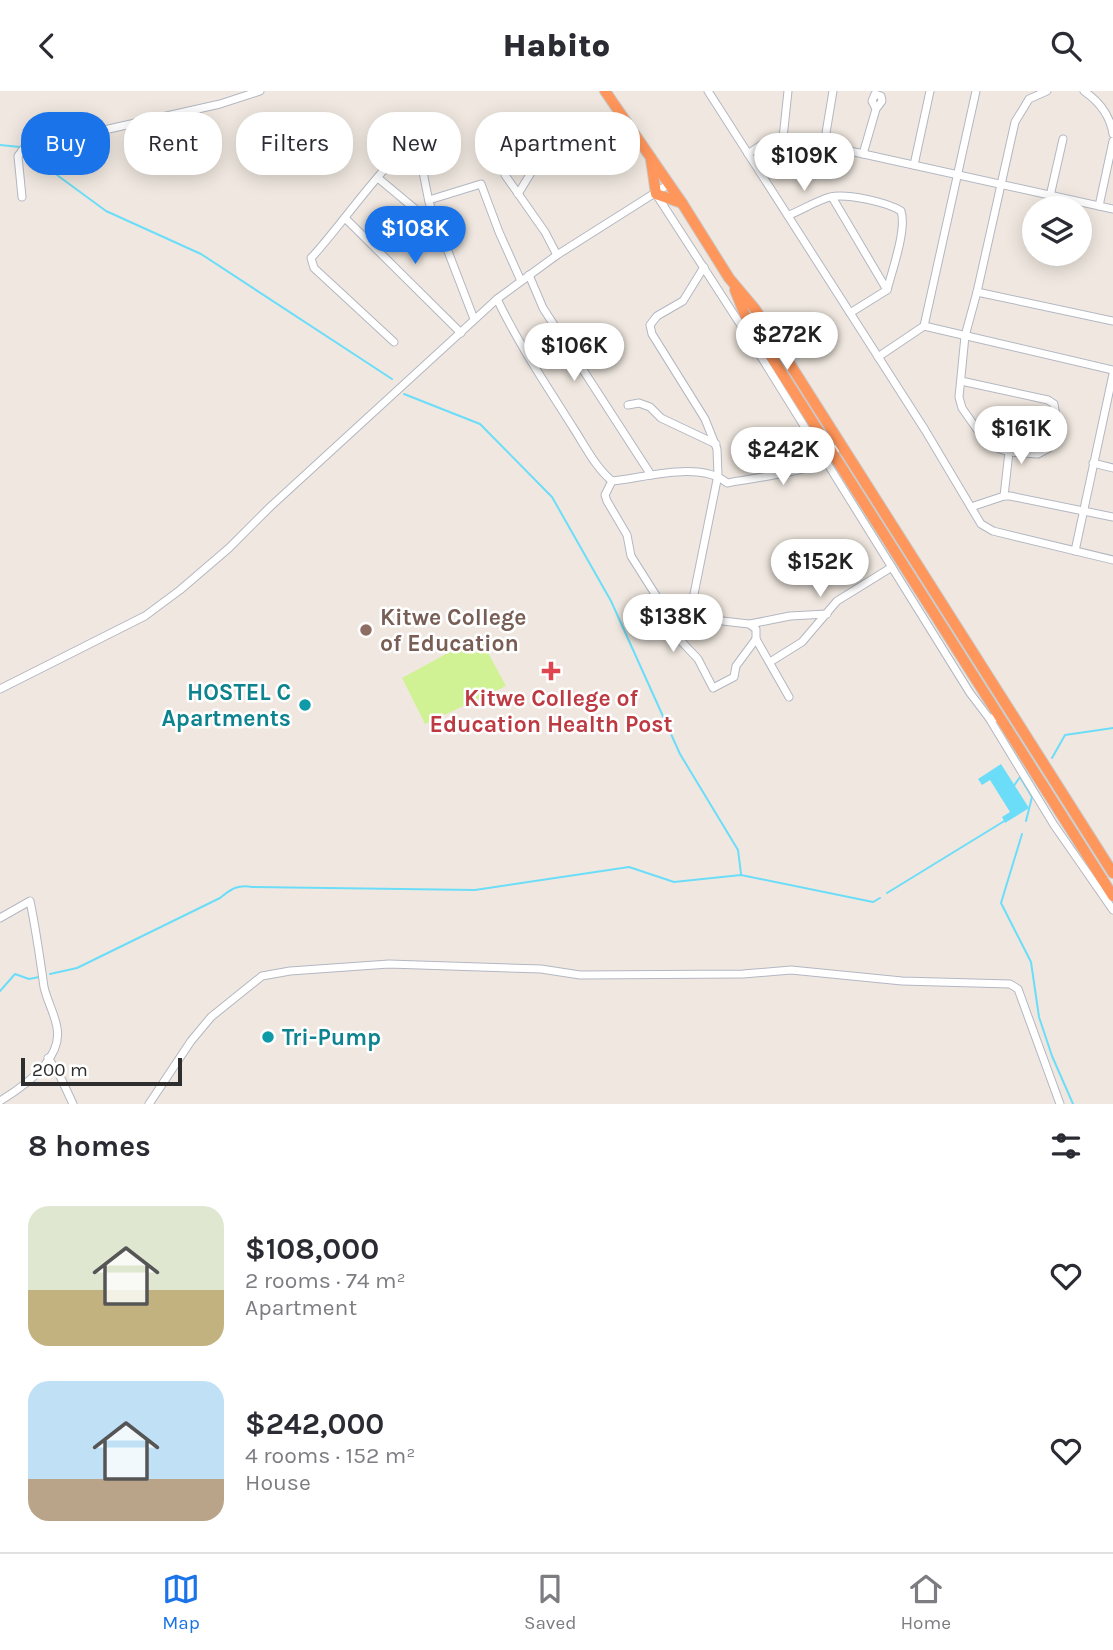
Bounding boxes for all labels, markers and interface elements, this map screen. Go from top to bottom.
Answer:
icon: back [28,27,66,65]
text: Habito [503,27,610,64]
icon: search [1047,27,1085,65]
chip: Buy [21,112,110,175]
chip: Rent [124,112,222,175]
chip: Filters [236,112,353,175]
chip: New [367,112,461,175]
chip: Apartment [475,112,640,175]
pin: $109K [755,133,853,193]
text: $109K [770,142,838,169]
map controls [1022,196,1092,266]
button: layers [1022,196,1092,266]
pin: $108K [366,207,464,266]
text: $108K [381,215,449,242]
pin: $272K [738,313,836,372]
text: $272K [752,321,822,348]
pin: $106K [525,323,623,383]
text: $106K [540,332,608,359]
pin: $161K [972,407,1070,466]
text: $161K [990,415,1052,442]
pin: $242K [734,427,832,487]
text: $242K [747,436,819,463]
pin: $152K [771,539,869,599]
text: $152K [787,548,853,575]
pin: $138K [624,595,722,654]
text: $138K [639,603,707,630]
place label: Kitwe College of Education [380,604,526,657]
marker: Kitwe College of Education [358,622,374,638]
marker: Kitwe College of Education Health Post [541,661,561,681]
place label: HOSTEL C Apartments [161,679,291,732]
place label: Kitwe College of Education Health Post [429,685,673,738]
marker: HOSTEL C Apartments [297,697,313,713]
place label: Tri-Pump [282,1024,381,1051]
marker: Tri-Pump [260,1029,276,1045]
scale bar [21,1055,182,1087]
text: 200 m [32,1059,88,1081]
icon: filters [1047,1127,1085,1165]
text: 8 homes [28,1128,151,1164]
text: $108,000 [245,1231,379,1267]
icon: home [84,1234,168,1318]
icon: heart [1047,1257,1085,1295]
text: 2 rooms · 74 m² [245,1267,406,1294]
text: Apartment [245,1294,357,1321]
text: $242,000 [245,1406,384,1442]
icon: home [84,1409,168,1493]
icon: heart [1047,1432,1085,1470]
text: 4 rooms · 152 m² [245,1442,416,1469]
text: House [245,1469,311,1496]
tab: Map [162,1570,200,1634]
tab: Saved [524,1570,576,1634]
tab: Home [900,1570,951,1634]

